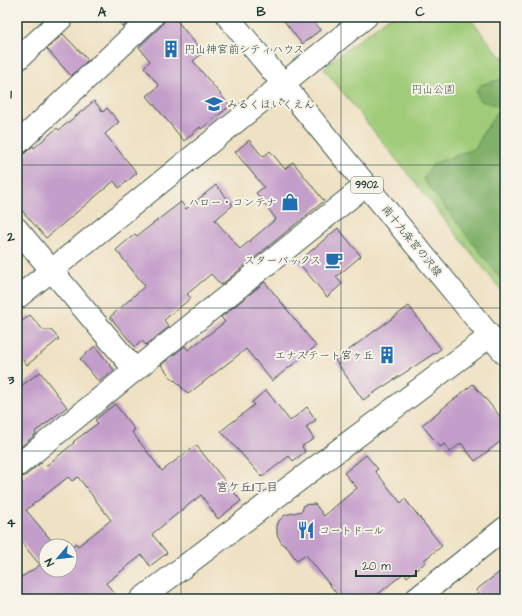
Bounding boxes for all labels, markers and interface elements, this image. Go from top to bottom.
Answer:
text: A [98,3,107,21]
text: B [256,3,266,21]
text: C [415,3,425,21]
building icon: 円山神宮前シティハウス [161,39,181,59]
place label: 円山神宮前シティハウス [184,42,304,57]
park label: 円山公園 [411,82,455,97]
text: 1 [10,85,12,103]
school or university icon: みるくほいくえん [204,94,224,114]
place label: みるくほいくえん [227,97,315,112]
road number: 9902 [351,177,383,193]
shop icon: ハロー・コンテナ [280,192,300,212]
place label: ハロー・コンテナ [188,195,277,210]
street label: 南十九条宮の沢線 [378,202,446,280]
text: 2 [6,228,15,246]
cafe icon: スターバックス [324,250,344,270]
place label: スターバックス [244,253,321,268]
building icon: エナステート宮ヶ丘 [377,345,397,365]
place label: エナステート宮ヶ丘 [275,348,374,363]
text: 3 [7,371,15,389]
district label: 宮ケ丘1丁目 [216,479,278,496]
text: 4 [7,514,16,532]
restaurant icon: コートドール [296,520,316,540]
place label: コートドール [319,523,384,538]
north arrow [38,538,78,578]
scale bar [356,552,416,578]
text: N [41,556,58,569]
text: 20 m [362,558,391,575]

